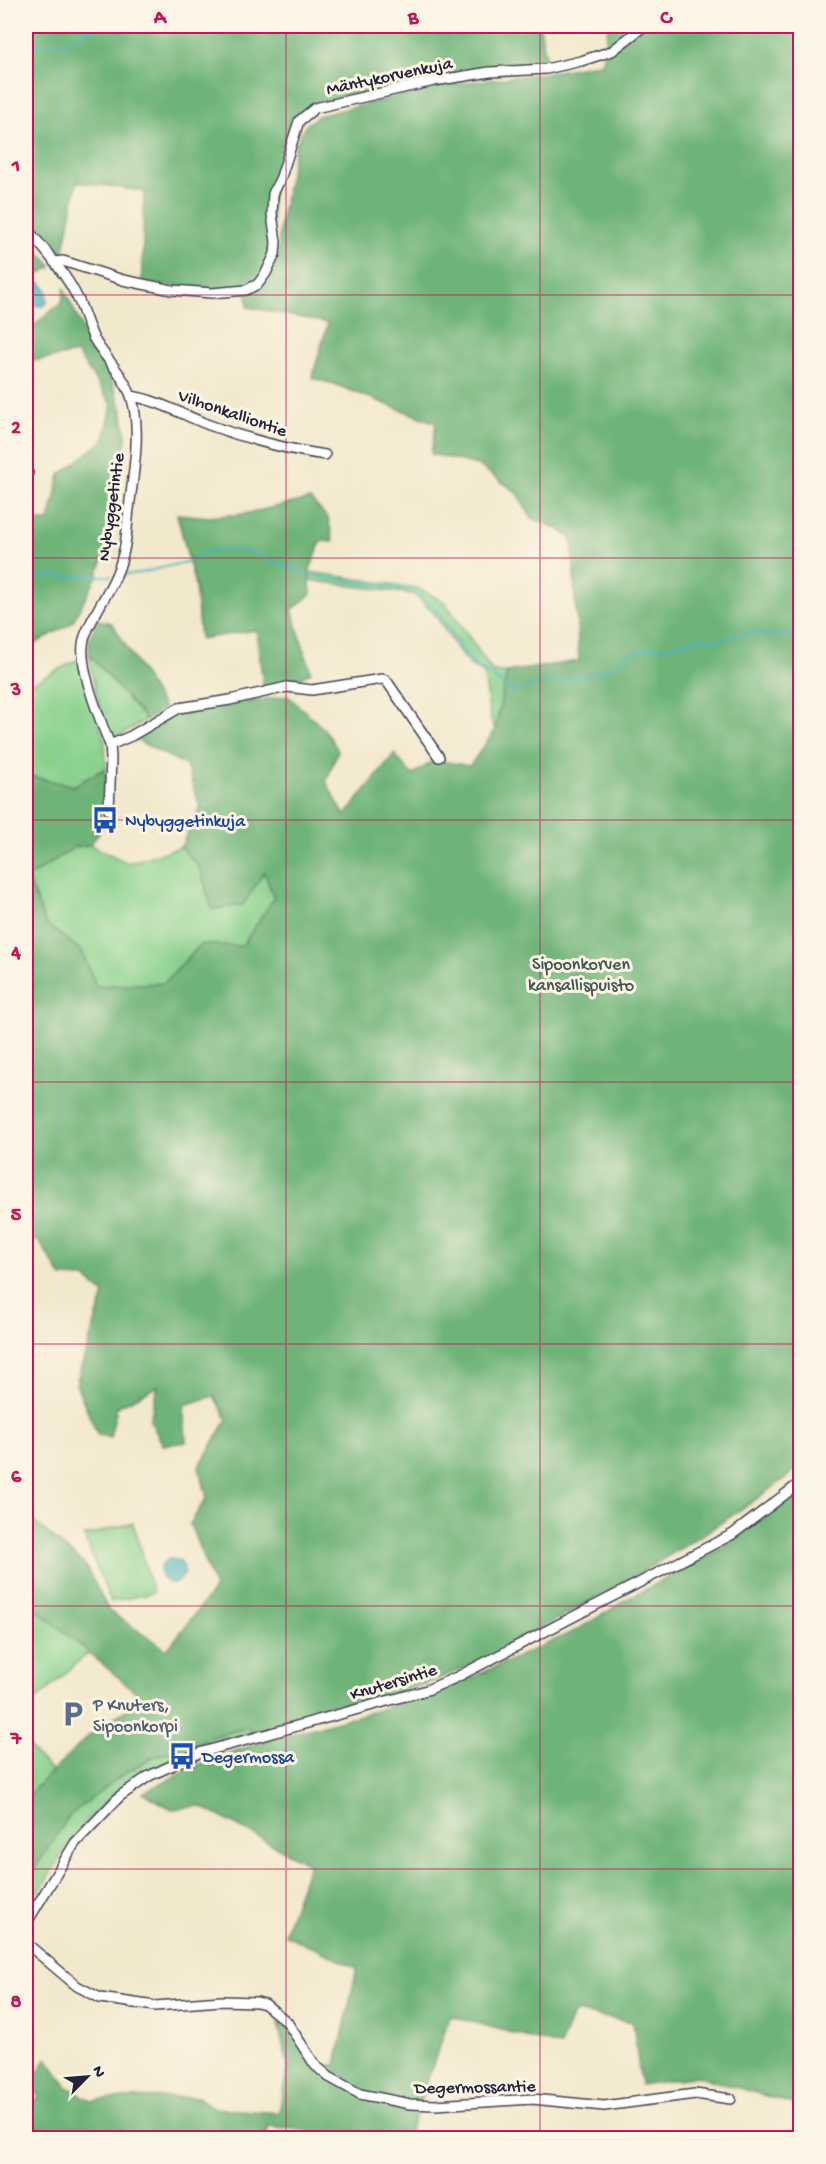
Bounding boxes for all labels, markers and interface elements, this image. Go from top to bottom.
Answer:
text: A [153,8,168,31]
text: B [407,8,419,31]
text: C [660,8,674,31]
street label: Mäntykorvenkuja [325,54,456,101]
text: 1 [11,156,20,179]
street label: Vilhonkalliontie [174,386,290,443]
text: 2 [11,418,21,441]
street label: Nybyggetintie [94,451,131,563]
text: 3 [10,680,21,703]
bus stop icon: Nybyggetinkuja [90,805,120,835]
place label: Nybyggetinkuja [125,812,246,833]
text: 4 [10,943,21,966]
park label: Sipoonkorven kansallispuisto [528,955,634,997]
text: 5 [11,1205,22,1228]
text: 6 [11,1467,22,1490]
street label: Knutersintie [348,1660,440,1707]
place label: P Knuters, Sipoonkorpi [92,1696,178,1738]
parking icon: P Knuters, Sipoonkorpi [58,1699,88,1729]
text: 7 [10,1729,23,1752]
bus stop icon: Degermossa [167,1741,197,1771]
place label: Degermossa [201,1748,295,1769]
text: 8 [11,1992,22,2015]
north arrow [57,2047,117,2107]
text: N [87,2063,108,2081]
street label: Degermossantie [413,2077,537,2100]

